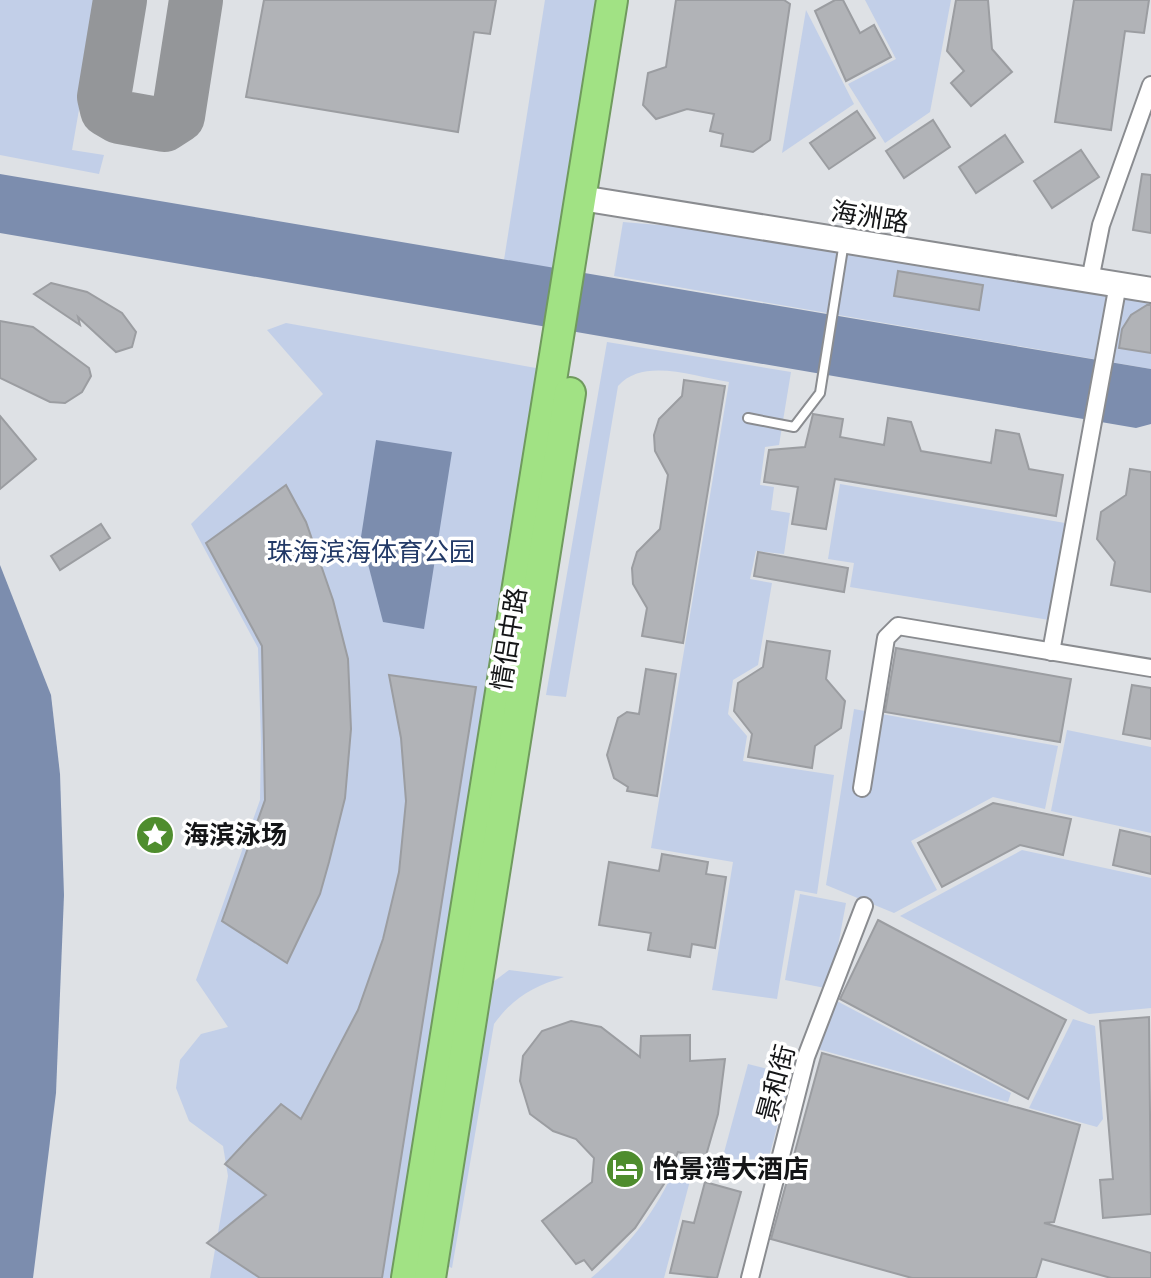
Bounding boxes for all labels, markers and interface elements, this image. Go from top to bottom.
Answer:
street label: 海洲路 [829,196,911,238]
park label: 珠海滨海体育公园 [267,537,475,567]
street label: 情侣中路 [486,585,532,693]
place icon: 海滨泳场 [134,814,176,856]
place label: 海滨泳场 [183,820,287,850]
street label: 景和街 [751,1041,801,1125]
hotel icon: 怡景湾大酒店 [604,1148,646,1190]
place label: 怡景湾大酒店 [653,1154,809,1184]

